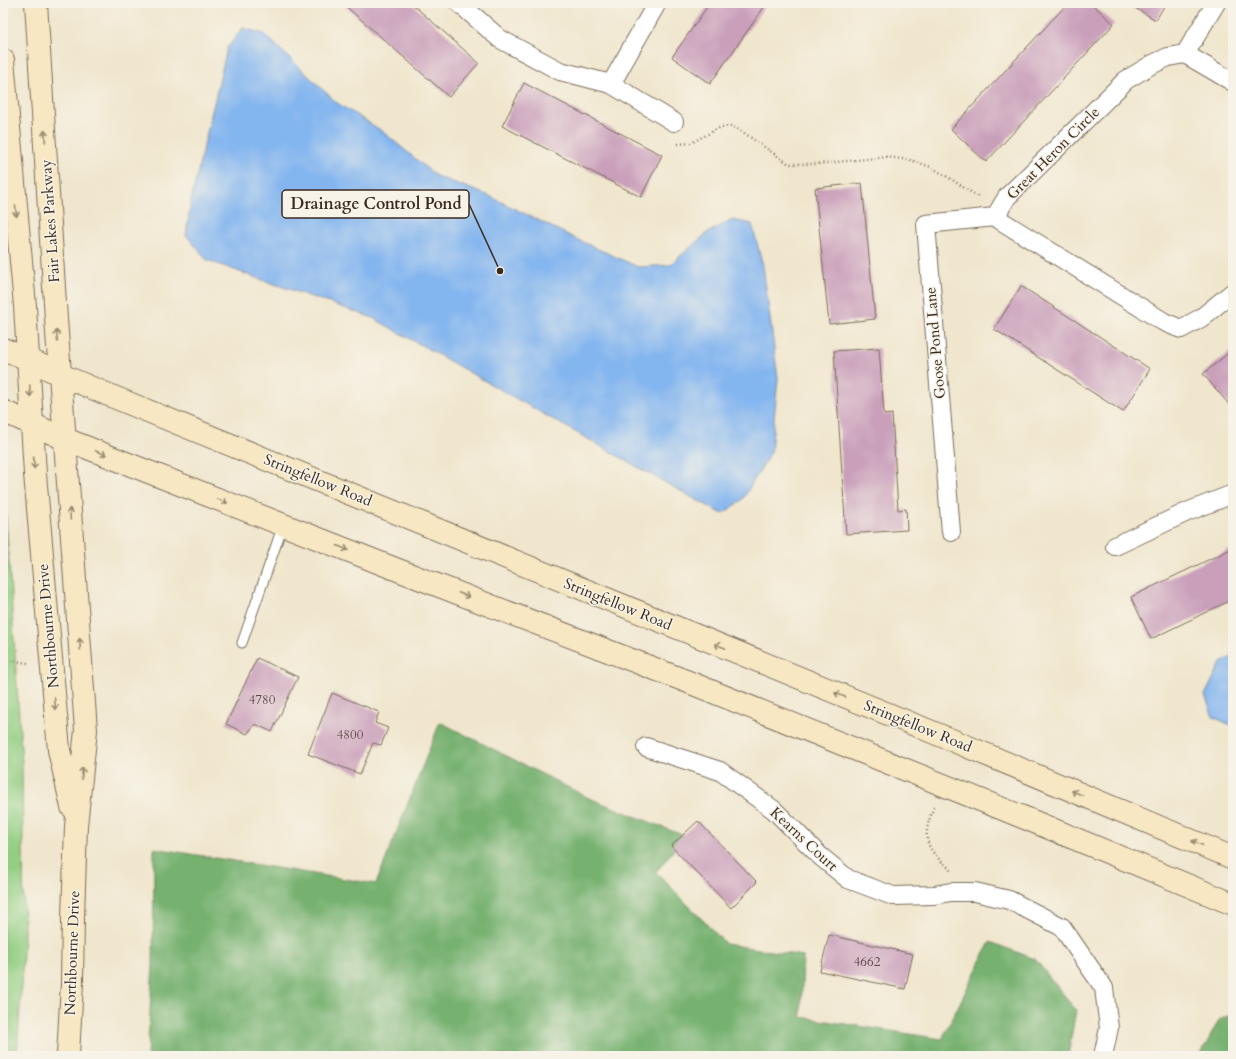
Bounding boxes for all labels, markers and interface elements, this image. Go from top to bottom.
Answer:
street label: Great Heron Circle [1002,102,1104,204]
one-way arrow [41,130,48,143]
street label: Fair Lakes Parkway [36,159,64,283]
callout: Drainage Control Pond [282,190,469,218]
text: Drainage Control Pond [290,193,462,215]
one-way arrow [13,204,20,217]
street label: Goose Pond Lane [920,286,950,400]
one-way arrow [54,330,61,343]
one-way arrow [27,384,34,397]
street label: Stringfellow Road [261,449,375,511]
one-way arrow [95,450,107,457]
one-way arrow [30,456,38,469]
one-way arrow [216,497,228,505]
one-way arrow [67,508,74,521]
one-way arrow [337,545,349,553]
street label: Northbourne Drive [33,563,63,689]
street label: Stringfellow Road [561,573,675,635]
one-way arrow [458,592,470,600]
one-way arrow [76,638,83,651]
one-way arrow [715,641,727,649]
house number: 4780 [249,691,276,709]
one-way arrow [835,691,847,698]
street label: Stringfellow Road [861,695,975,757]
one-way arrow [51,697,59,710]
house number: 4800 [337,726,364,744]
one-way arrow [78,767,85,780]
one-way arrow [1072,788,1084,796]
street label: Kearns Court [766,803,842,876]
one-way arrow [1191,838,1203,846]
street label: Northbourne Drive [60,890,84,1016]
house number: 4662 [854,953,881,971]

